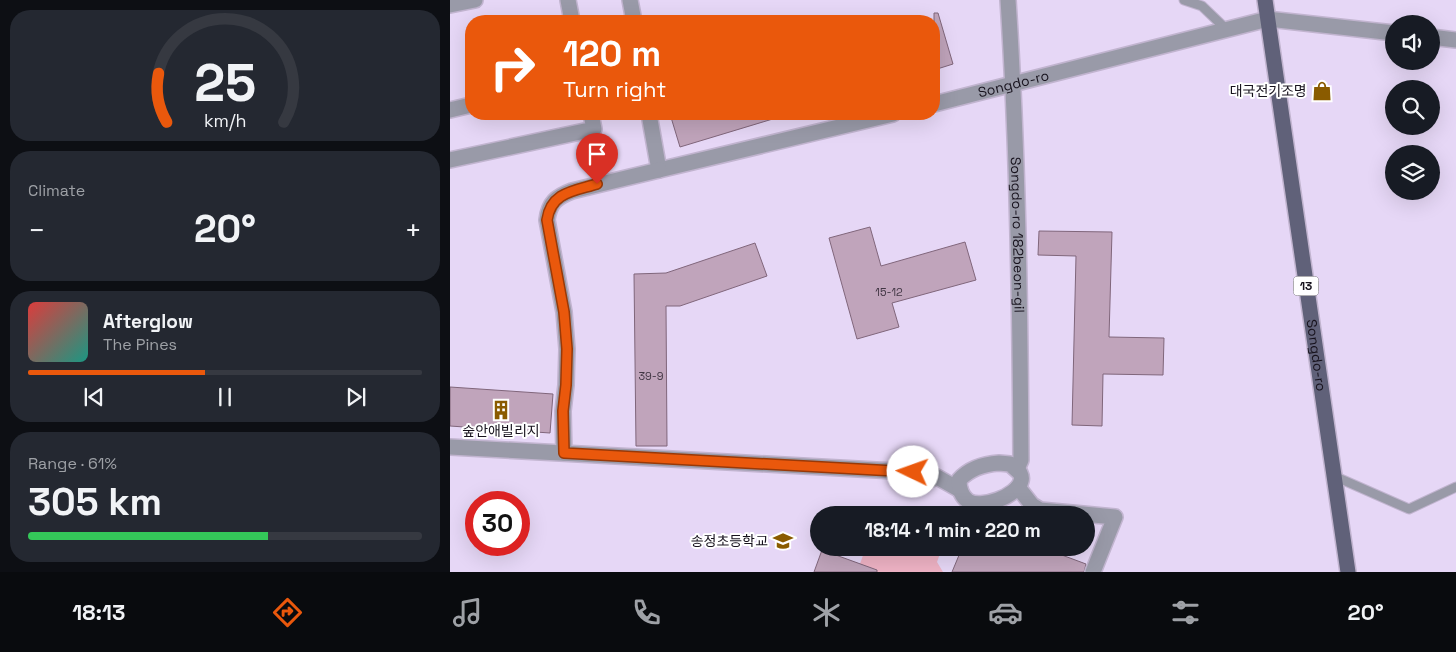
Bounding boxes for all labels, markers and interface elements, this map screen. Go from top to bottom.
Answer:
map controls [1385,15,1440,200]
button: sound [1385,15,1440,70]
text: 120 m [563,32,661,76]
icon: right [480,35,545,100]
text: 25 [194,50,256,116]
street label: Songdo-ro [976,66,1051,101]
text: Turn right [563,75,666,103]
shop icon: 대국전기조명 [1311,80,1333,102]
button: search [1385,80,1440,135]
place label: 대국전기조명 [1230,82,1307,100]
text: km/h [204,109,246,132]
pin [576,133,618,184]
icon: arrive [583,140,611,168]
button: layers [1385,145,1440,200]
street label: Songdo-ro 182beon-gil [1007,156,1029,313]
text: Climate [28,180,85,201]
text: 20° [194,205,256,253]
text: − [28,212,45,248]
text: + [405,212,422,248]
road number: 13 [1294,276,1318,296]
house number: 15-12 [875,285,903,299]
text: Afterglow [103,309,193,334]
street label: Songdo-ro [1302,318,1331,392]
text: The Pines [103,334,177,355]
house number: 39-9 [638,369,664,383]
icon: previous [80,383,108,411]
icon: pause [211,383,239,411]
icon: next [342,383,370,411]
building icon: 숲안애빌리지 [490,399,512,421]
place label: 숲안애빌리지 [462,422,540,440]
position arrow [886,445,938,497]
text: Range · 61% [28,453,117,474]
text: 305 km [28,478,162,526]
speed limit sign: 30 [465,491,530,556]
text: 18:14 · 1 min · 220 m [864,518,1041,543]
school or university icon: 송정초등학교 [772,530,794,552]
place label: 송정초등학교 [691,532,768,550]
icon: directions [270,595,305,630]
icon: music [450,595,485,630]
icon: phone [629,595,664,630]
icon: climate [809,595,844,630]
icon: car [988,595,1023,630]
icon: filters [1168,595,1203,630]
text: 18:13 [72,598,125,626]
text: 20° [1348,598,1384,626]

